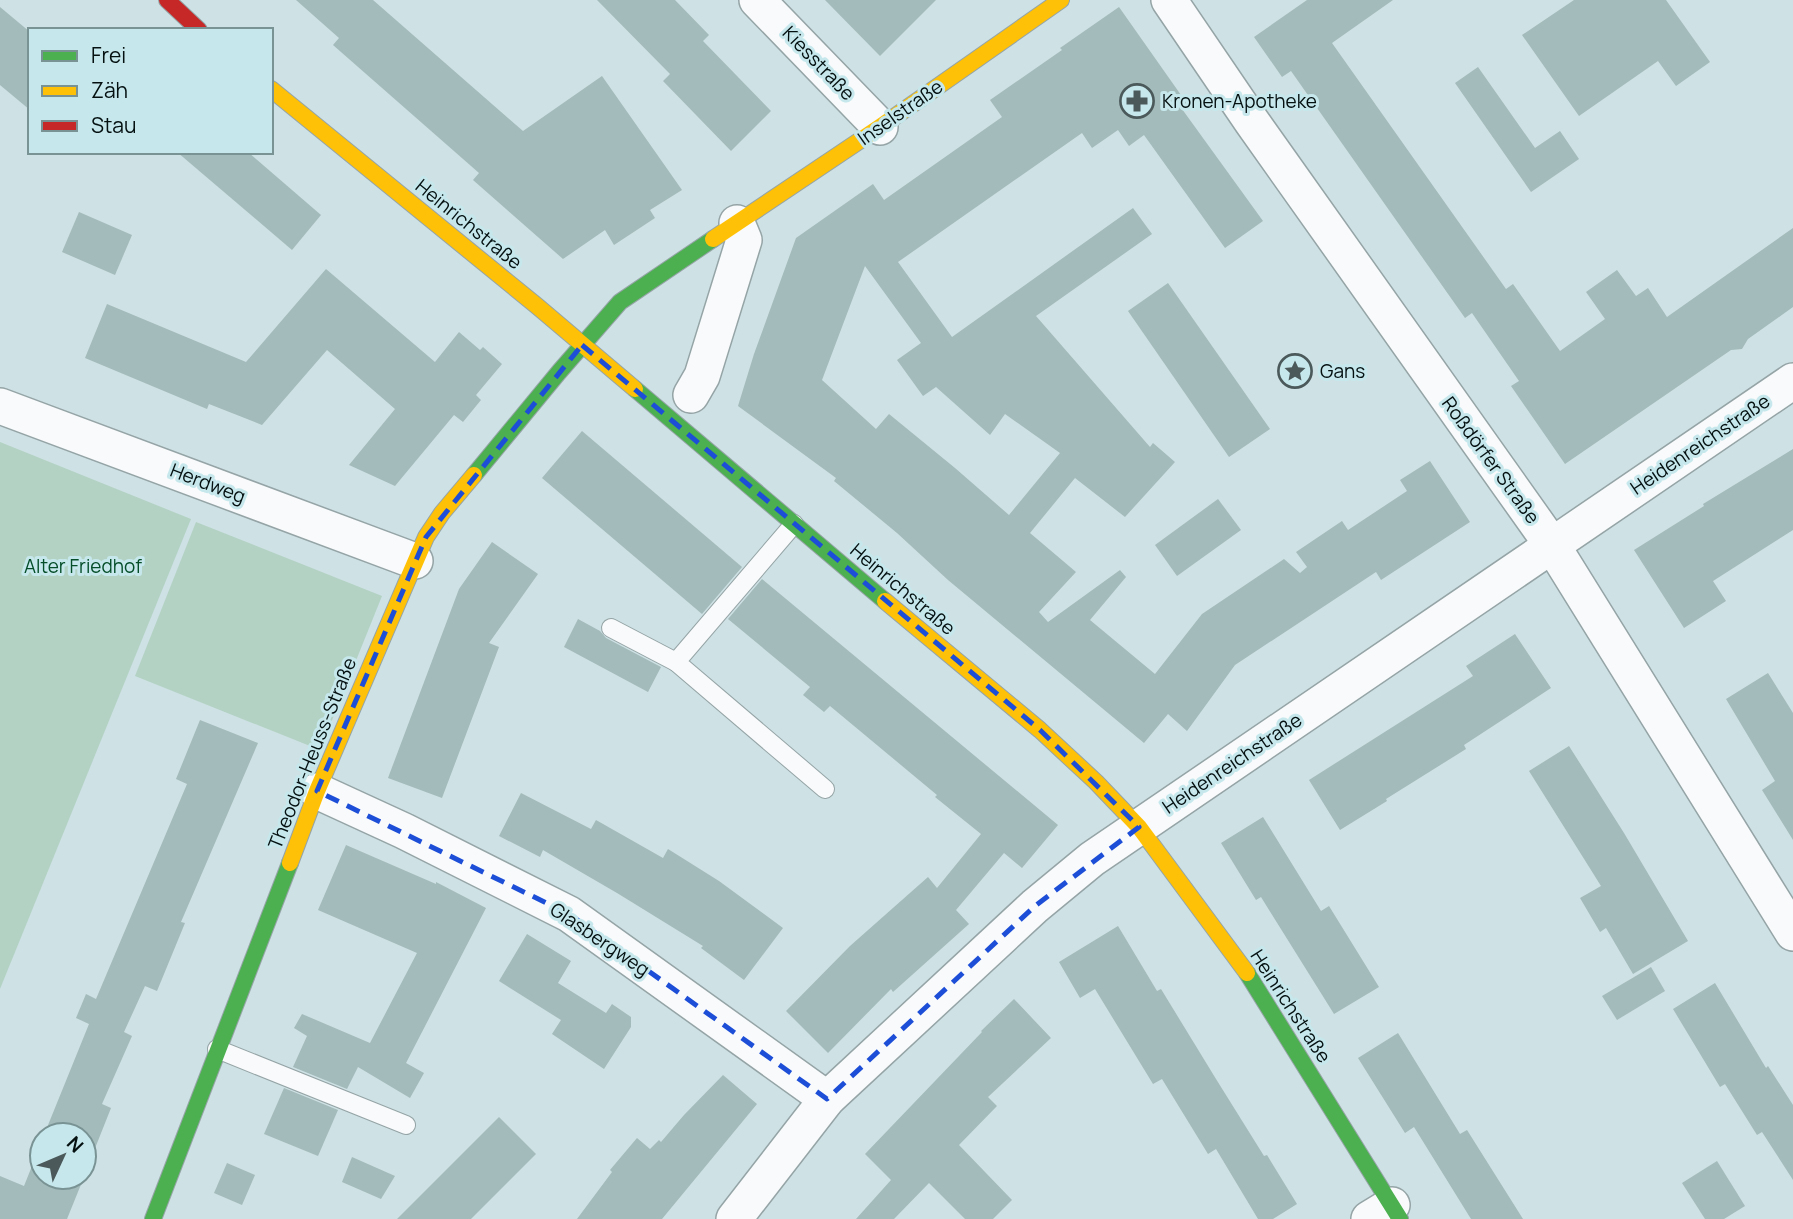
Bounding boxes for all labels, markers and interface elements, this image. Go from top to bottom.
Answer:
street label: Kiesstraße [777,20,861,106]
legend [28,28,273,154]
text: Frei [91,41,126,69]
street label: Inselstraße [852,73,948,151]
text: Zäh [91,76,128,104]
pharmacy icon: Kronen-Apotheke [1118,82,1156,120]
place label: Kronen-Apotheke [1162,88,1317,114]
text: Stau [91,111,137,139]
street label: Heinrichstraße [410,173,528,275]
place icon: Gans [1276,352,1314,390]
place label: Gans [1320,358,1365,384]
street label: Heidenreichstraße [1625,388,1775,500]
street label: Roßdörfer Straße [1436,391,1546,529]
street label: Herdweg [167,457,249,509]
street label: Heinrichstraße [845,537,961,641]
park label: Alter Friedhof [24,553,142,579]
street label: Theodor-Heuss-Straße [262,653,362,853]
street label: Heidenreichstraße [1157,707,1307,819]
street label: Glasbergweg [545,896,655,982]
street label: Heinrichstraße [1245,944,1337,1068]
north arrow [28,1121,98,1191]
text: N [61,1130,89,1158]

